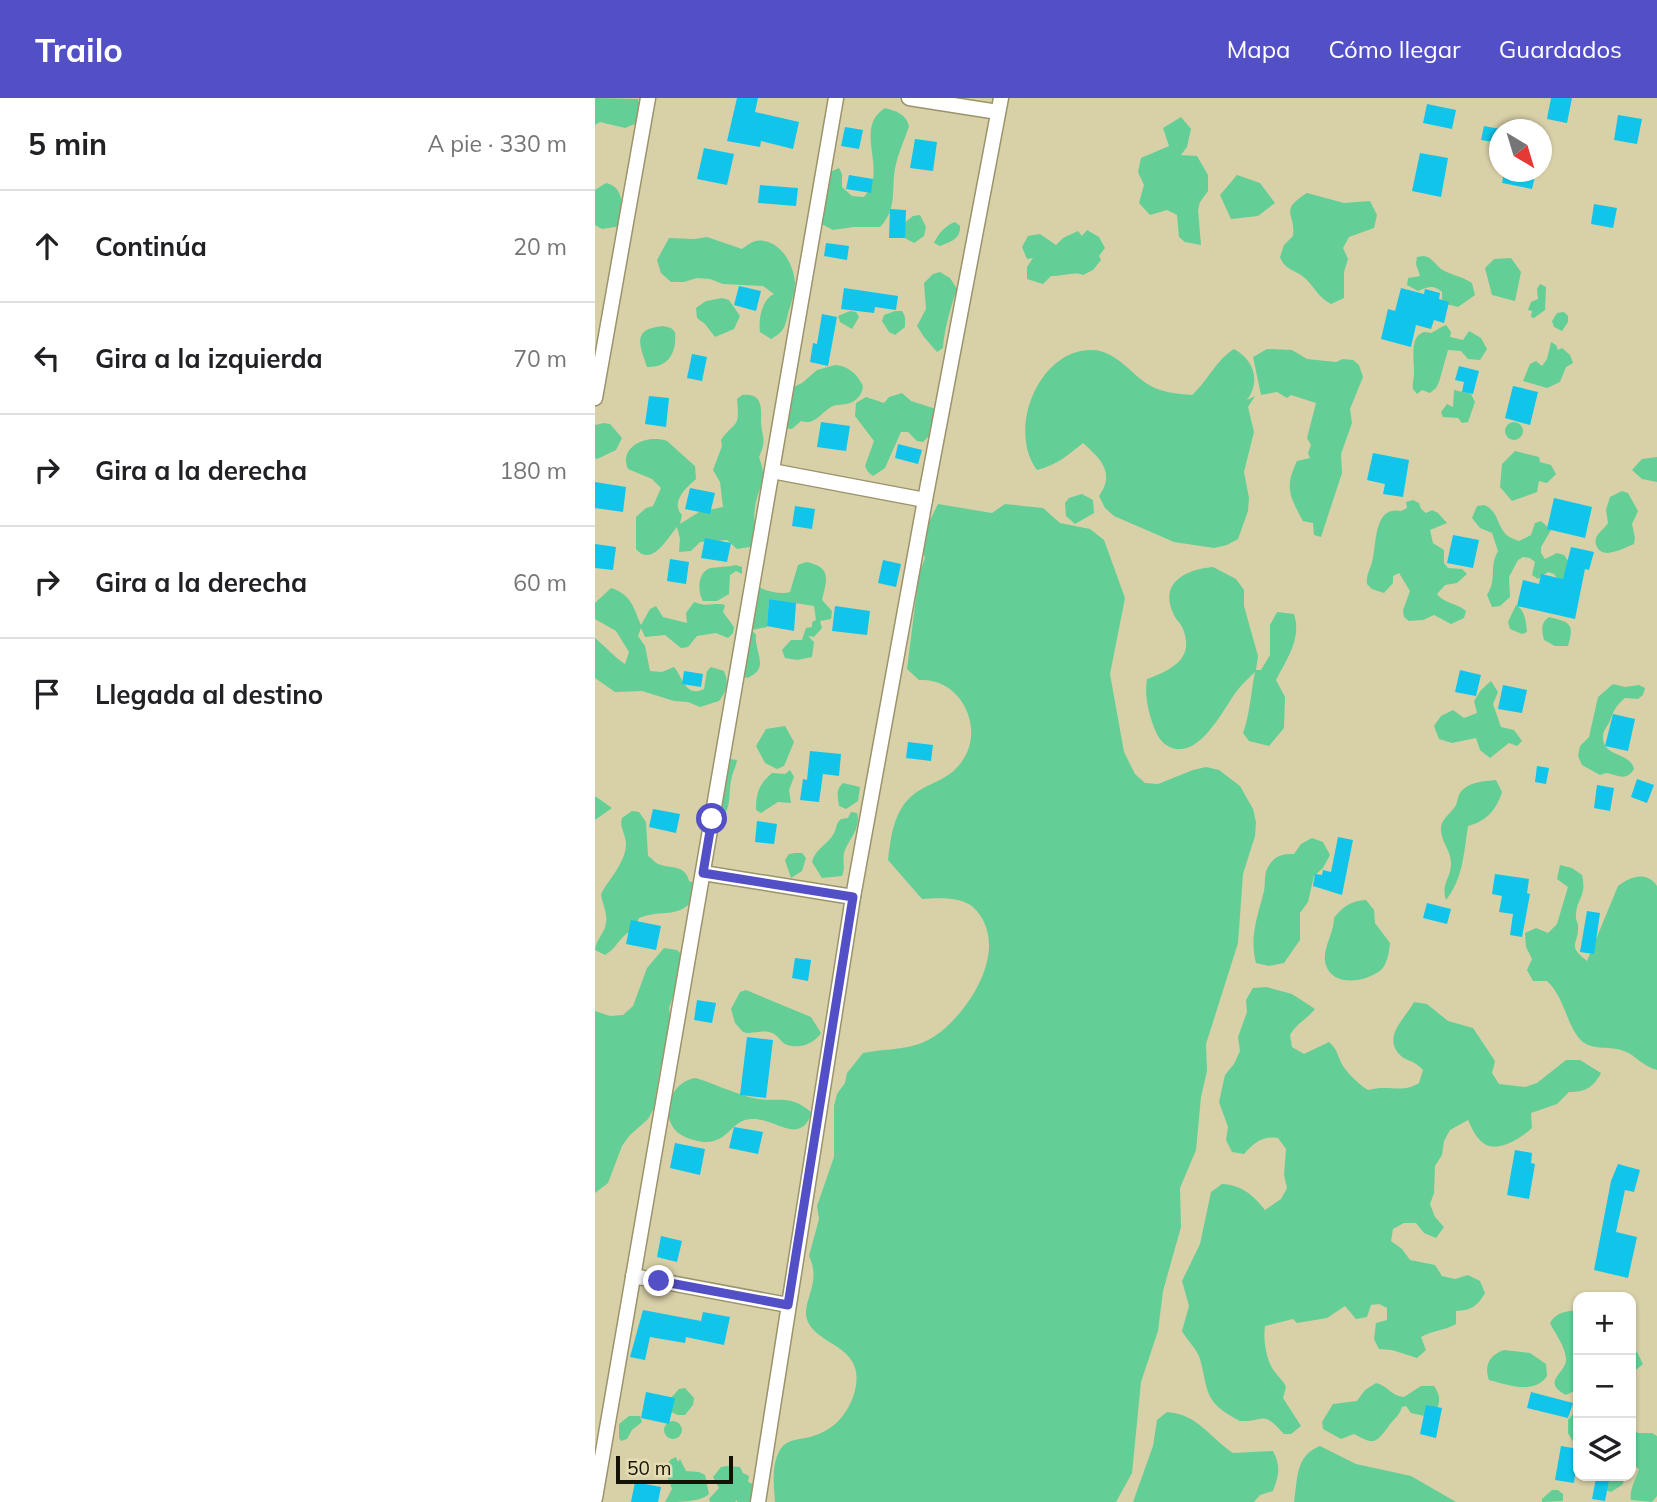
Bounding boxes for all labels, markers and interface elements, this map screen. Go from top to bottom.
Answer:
text: Trailo [35,29,123,70]
text: Mapa [1227,34,1290,64]
text: Cómo llegar [1328,34,1461,64]
text: Guardados [1499,34,1622,64]
north arrow [1489,119,1552,182]
text: 5 min [28,125,107,163]
text: A pie · 330 m [427,129,567,158]
icon: ahead [28,227,66,265]
text: Continúa [95,230,207,263]
text: 20 m [513,232,567,261]
icon: left [28,339,66,377]
text: Gira a la izquierda [95,342,323,375]
text: 70 m [513,344,567,373]
icon: right [28,451,66,489]
text: Gira a la derecha [95,454,307,487]
text: 180 m [499,456,567,485]
icon: right [28,563,66,601]
text: Gira a la derecha [95,566,307,599]
text: 60 m [513,568,567,597]
icon: arrive [28,675,66,713]
text: Llegada al destino [95,678,323,711]
route start [696,803,727,834]
route end [643,1265,674,1296]
map controls [1573,1292,1636,1481]
button: + [1573,1292,1636,1355]
button: − [1573,1355,1636,1418]
button: layers [1573,1418,1636,1481]
scale bar [616,1453,733,1485]
text: 50 m [627,1456,671,1480]

